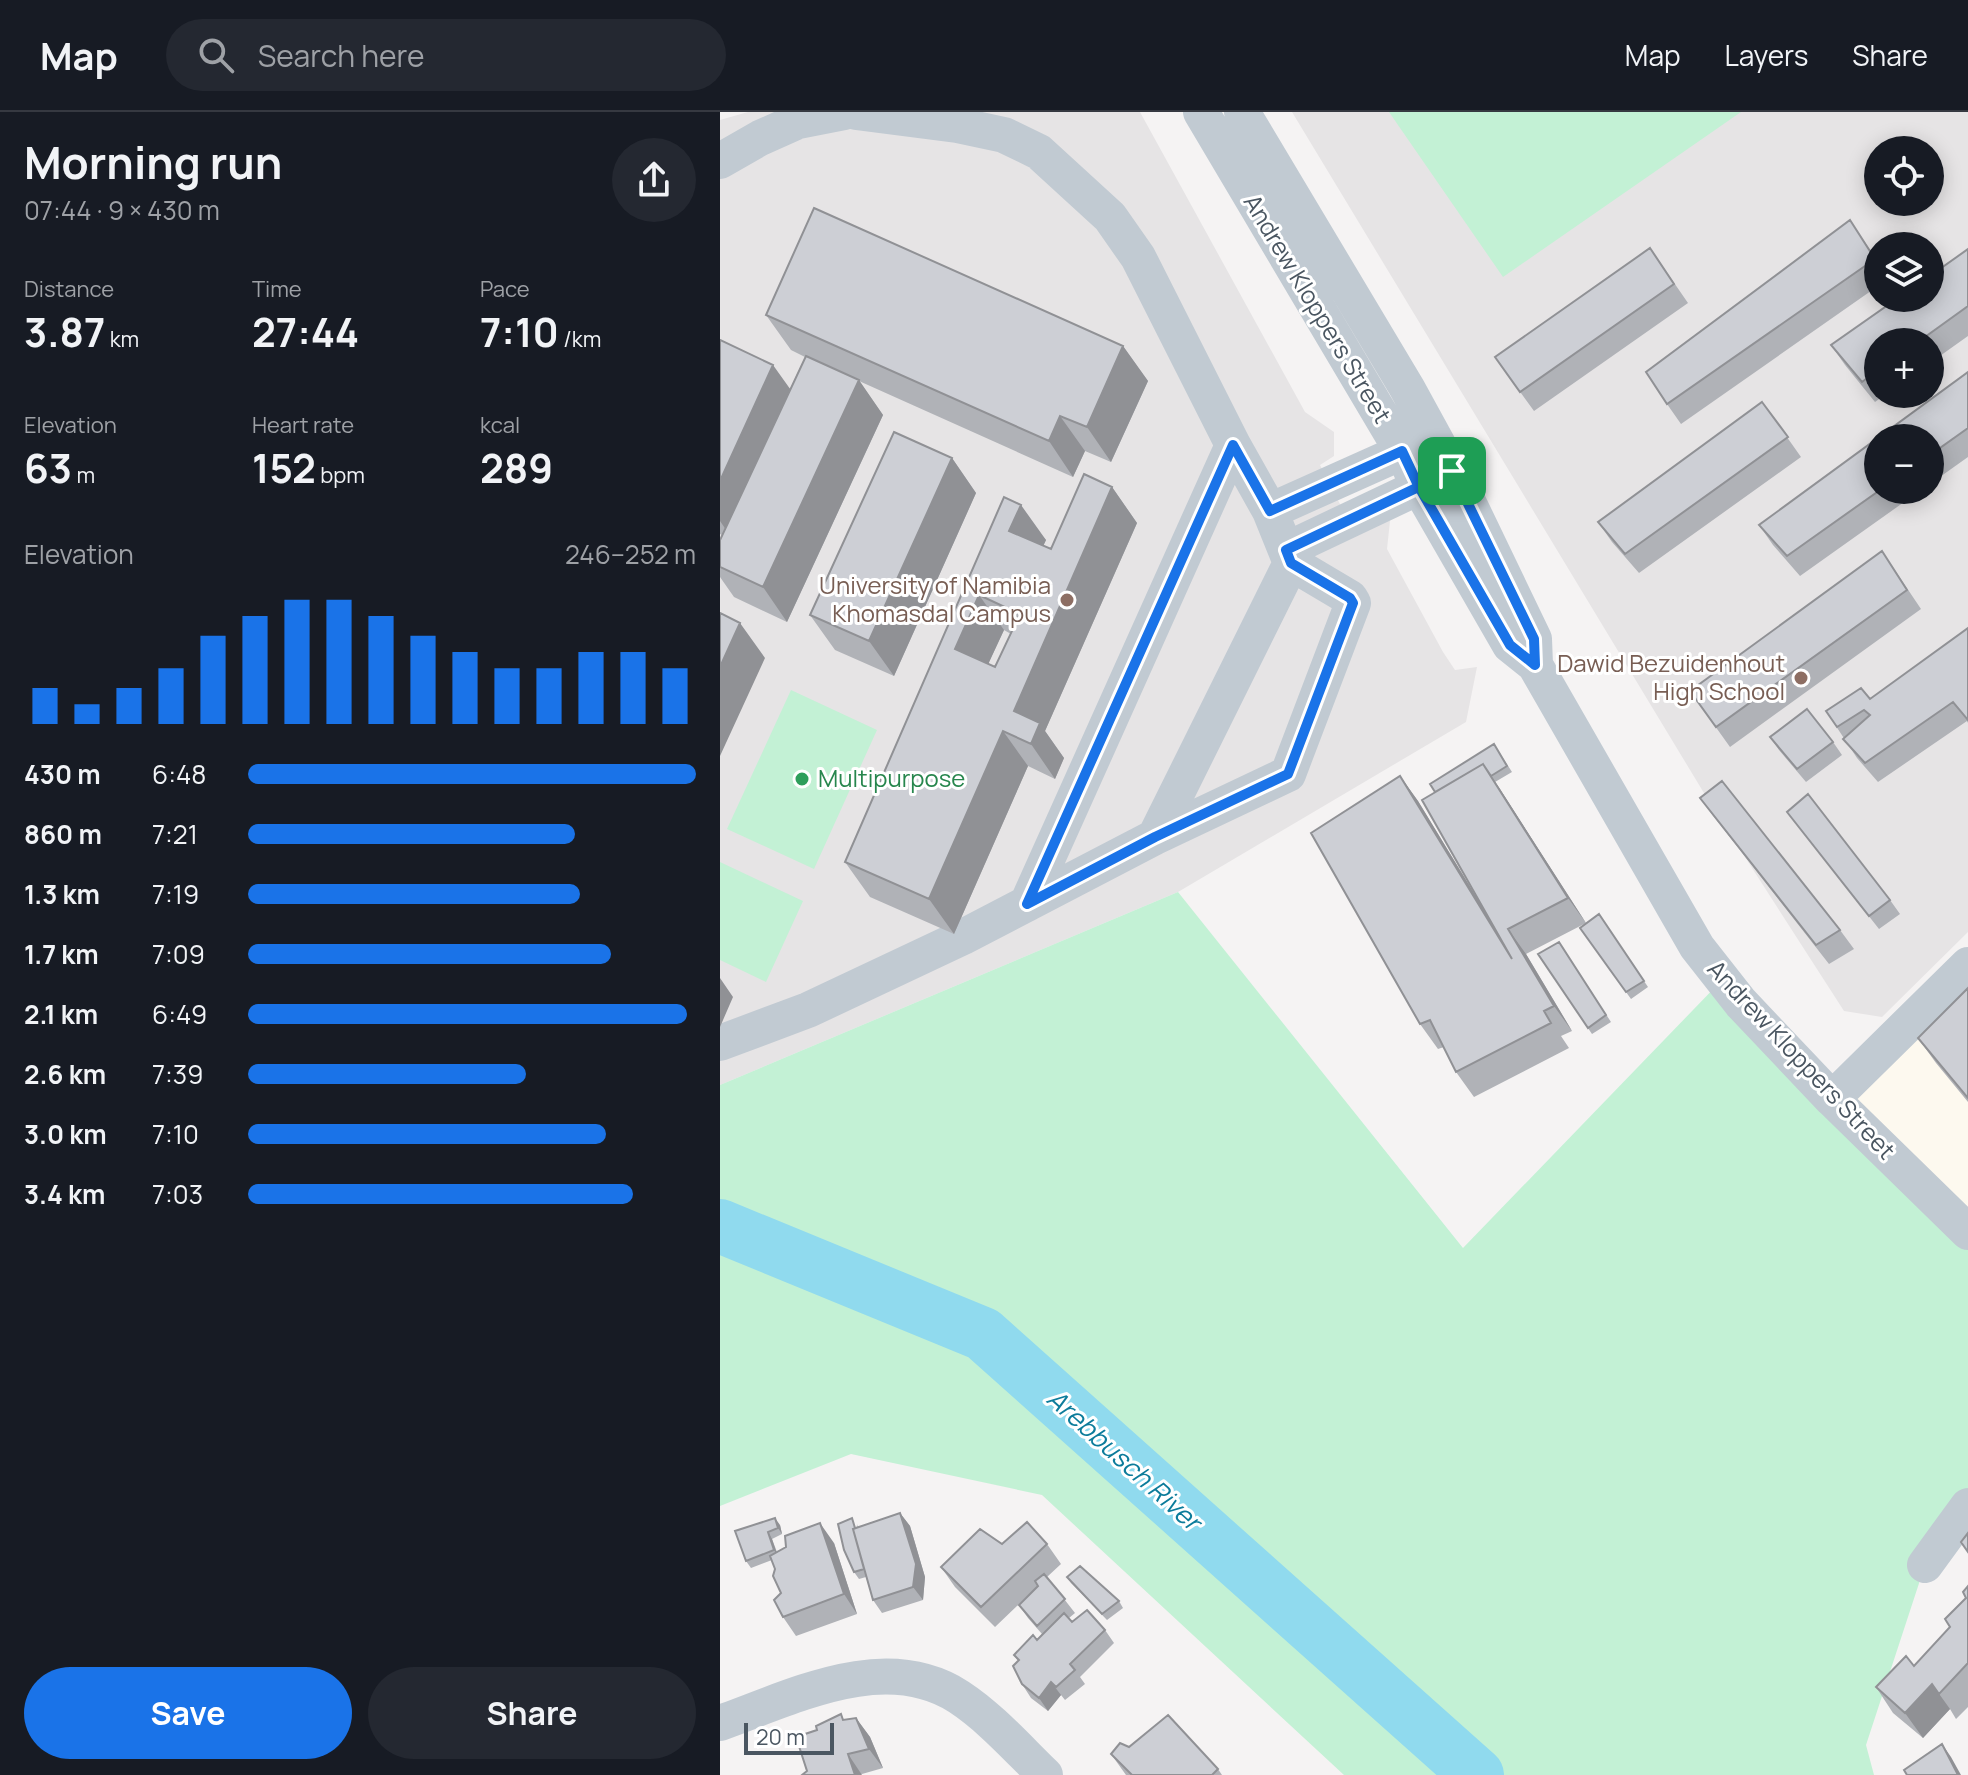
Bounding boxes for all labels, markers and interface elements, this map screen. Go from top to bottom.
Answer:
search box [166,19,726,91]
text: Map [40,29,118,81]
icon: search [194,33,238,77]
text: Search here [258,35,425,76]
text: Map [1625,36,1681,74]
text: Layers [1725,36,1808,74]
text: Share [1852,36,1928,74]
text: Morning run [24,132,282,192]
map controls [1864,136,1944,504]
button: locate [1864,136,1944,216]
button: share [612,138,696,222]
street label: Andrew Kloppers Street [1237,188,1400,429]
text: 07:44 · 9 × 430 m [24,192,220,228]
button: layers [1864,232,1944,312]
text: Distance [24,274,114,304]
text: Time [252,274,302,304]
text: Pace [480,274,530,304]
text: 3.87 [24,304,105,359]
text: 27:44 [252,304,359,359]
text: 7:10 [480,304,559,359]
text: km [105,324,139,354]
text: /km [559,324,601,354]
button: + [1864,328,1944,408]
text: Elevation [24,410,117,440]
text: Heart rate [252,410,354,440]
text: kcal [480,410,520,440]
button: − [1864,424,1944,504]
pin [1418,437,1486,505]
text: 63 [24,440,72,495]
text: 152 [252,440,316,495]
text: 289 [480,440,553,495]
icon: arrive [1430,449,1474,493]
text: m [72,460,95,490]
text: bpm [316,460,365,490]
text: Elevation [24,536,134,572]
text: 246–252 m [565,536,696,572]
place label: University of Namibia Khomasdal Campus [819,568,1051,629]
marker: University of Namibia Khomasdal Campus [1058,591,1076,609]
place label: Dawid Bezuidenhout High School [1557,646,1785,707]
marker: Dawid Bezuidenhout High School [1792,669,1810,687]
text: 430 m [24,756,101,792]
text: 6:48 [152,756,206,792]
place label: Multipurpose [818,761,965,794]
marker: Multipurpose [793,770,811,788]
text: 860 m [24,816,102,852]
text: 7:21 [152,816,198,852]
text: 1.3 km [24,876,100,912]
text: 7:19 [152,876,199,912]
text: 1.7 km [24,936,99,972]
text: 7:09 [152,936,205,972]
street label: Andrew Kloppers Street [1701,952,1903,1166]
text: 2.1 km [24,996,98,1032]
text: 6:49 [152,996,207,1032]
text: 2.6 km [24,1056,106,1092]
text: 7:39 [152,1056,203,1092]
text: 3.0 km [24,1116,107,1152]
text: 7:10 [152,1116,199,1152]
text: 3.4 km [24,1176,105,1212]
text: 7:03 [152,1176,203,1212]
water label: Arebbusch River [1040,1380,1212,1540]
button: Save [24,1667,352,1759]
button: Share [368,1667,696,1759]
scale bar [744,1719,834,1755]
text: 20 m [756,1722,805,1752]

